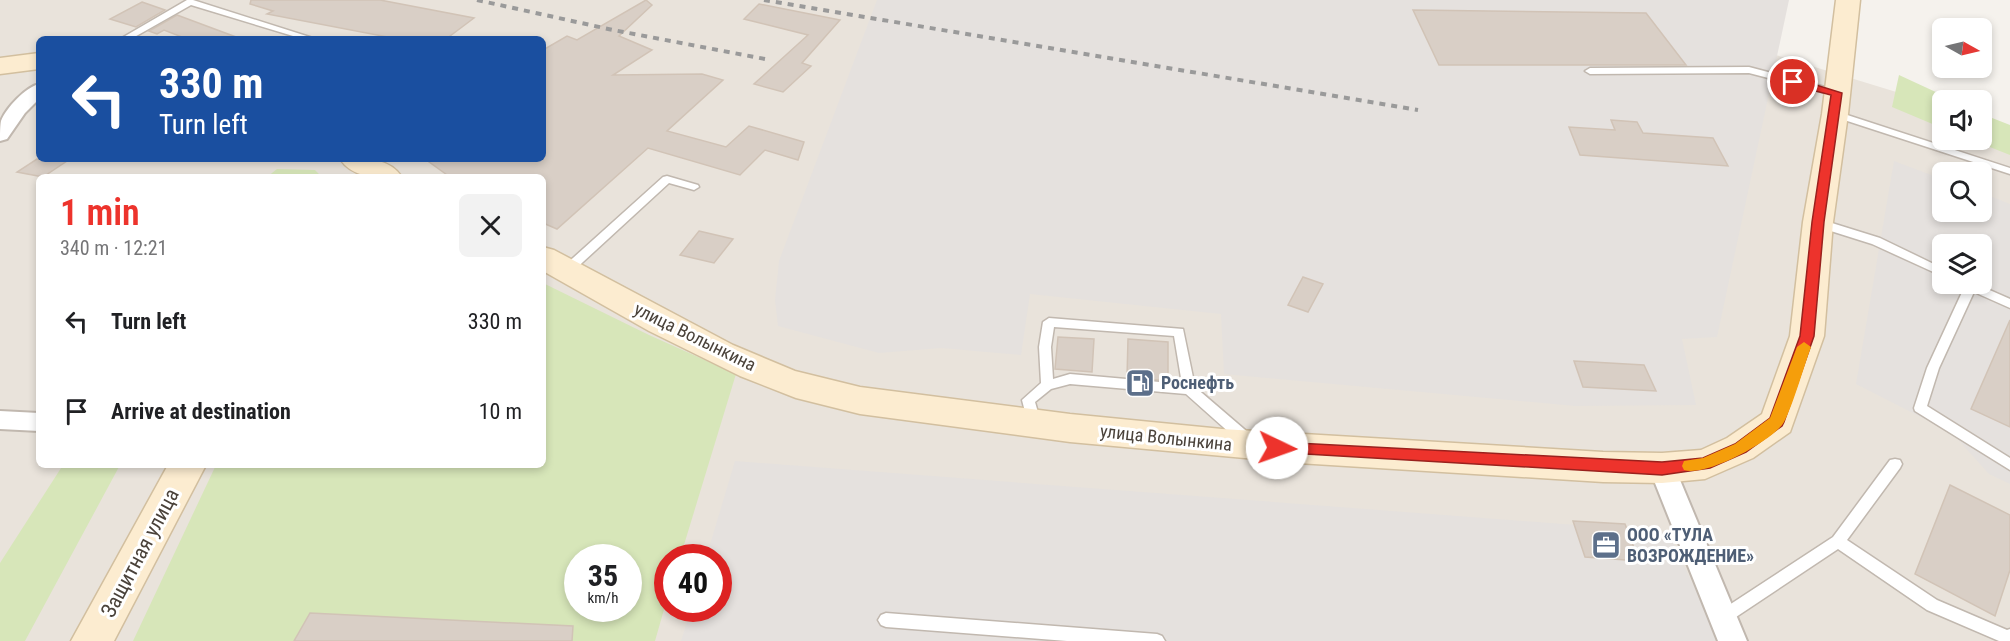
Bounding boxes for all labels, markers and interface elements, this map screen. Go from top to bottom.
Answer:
north arrow [1932,18,1992,78]
map controls [1932,18,1992,294]
pin [1767,56,1818,107]
text: 330 m [159,59,264,108]
icon: left [60,60,138,138]
icon: arrive [1776,65,1809,98]
button: sound [1932,90,1992,150]
text: Turn left [159,109,248,141]
button: search [1932,162,1992,222]
text: 1 min [60,192,140,234]
button: close [459,194,522,257]
button: layers [1932,234,1992,294]
text: 340 m · 12:21 [60,236,167,260]
street label: улица Волынкина [631,298,759,375]
icon: left [60,305,93,338]
text: Turn left [111,309,186,334]
text: 330 m [468,309,522,334]
fuel station icon: Роснефть [1124,367,1156,399]
place label: Роснефть [1161,372,1234,393]
icon: arrive [60,395,93,428]
text: Arrive at destination [111,399,291,424]
text: 10 m [479,399,522,424]
position arrow [1245,416,1309,480]
street label: улица Волынкина [1099,420,1233,455]
street label: Защитная улица [96,485,184,621]
place label: ООО «ТУЛА ВОЗРОЖДЕНИЕ» [1627,524,1754,566]
office icon: ООО «ТУЛА ВОЗРОЖДЕНИЕ» [1590,529,1622,561]
speed limit sign: 40 [654,544,732,622]
text: 35 [588,558,618,593]
text: km/h [588,589,618,607]

